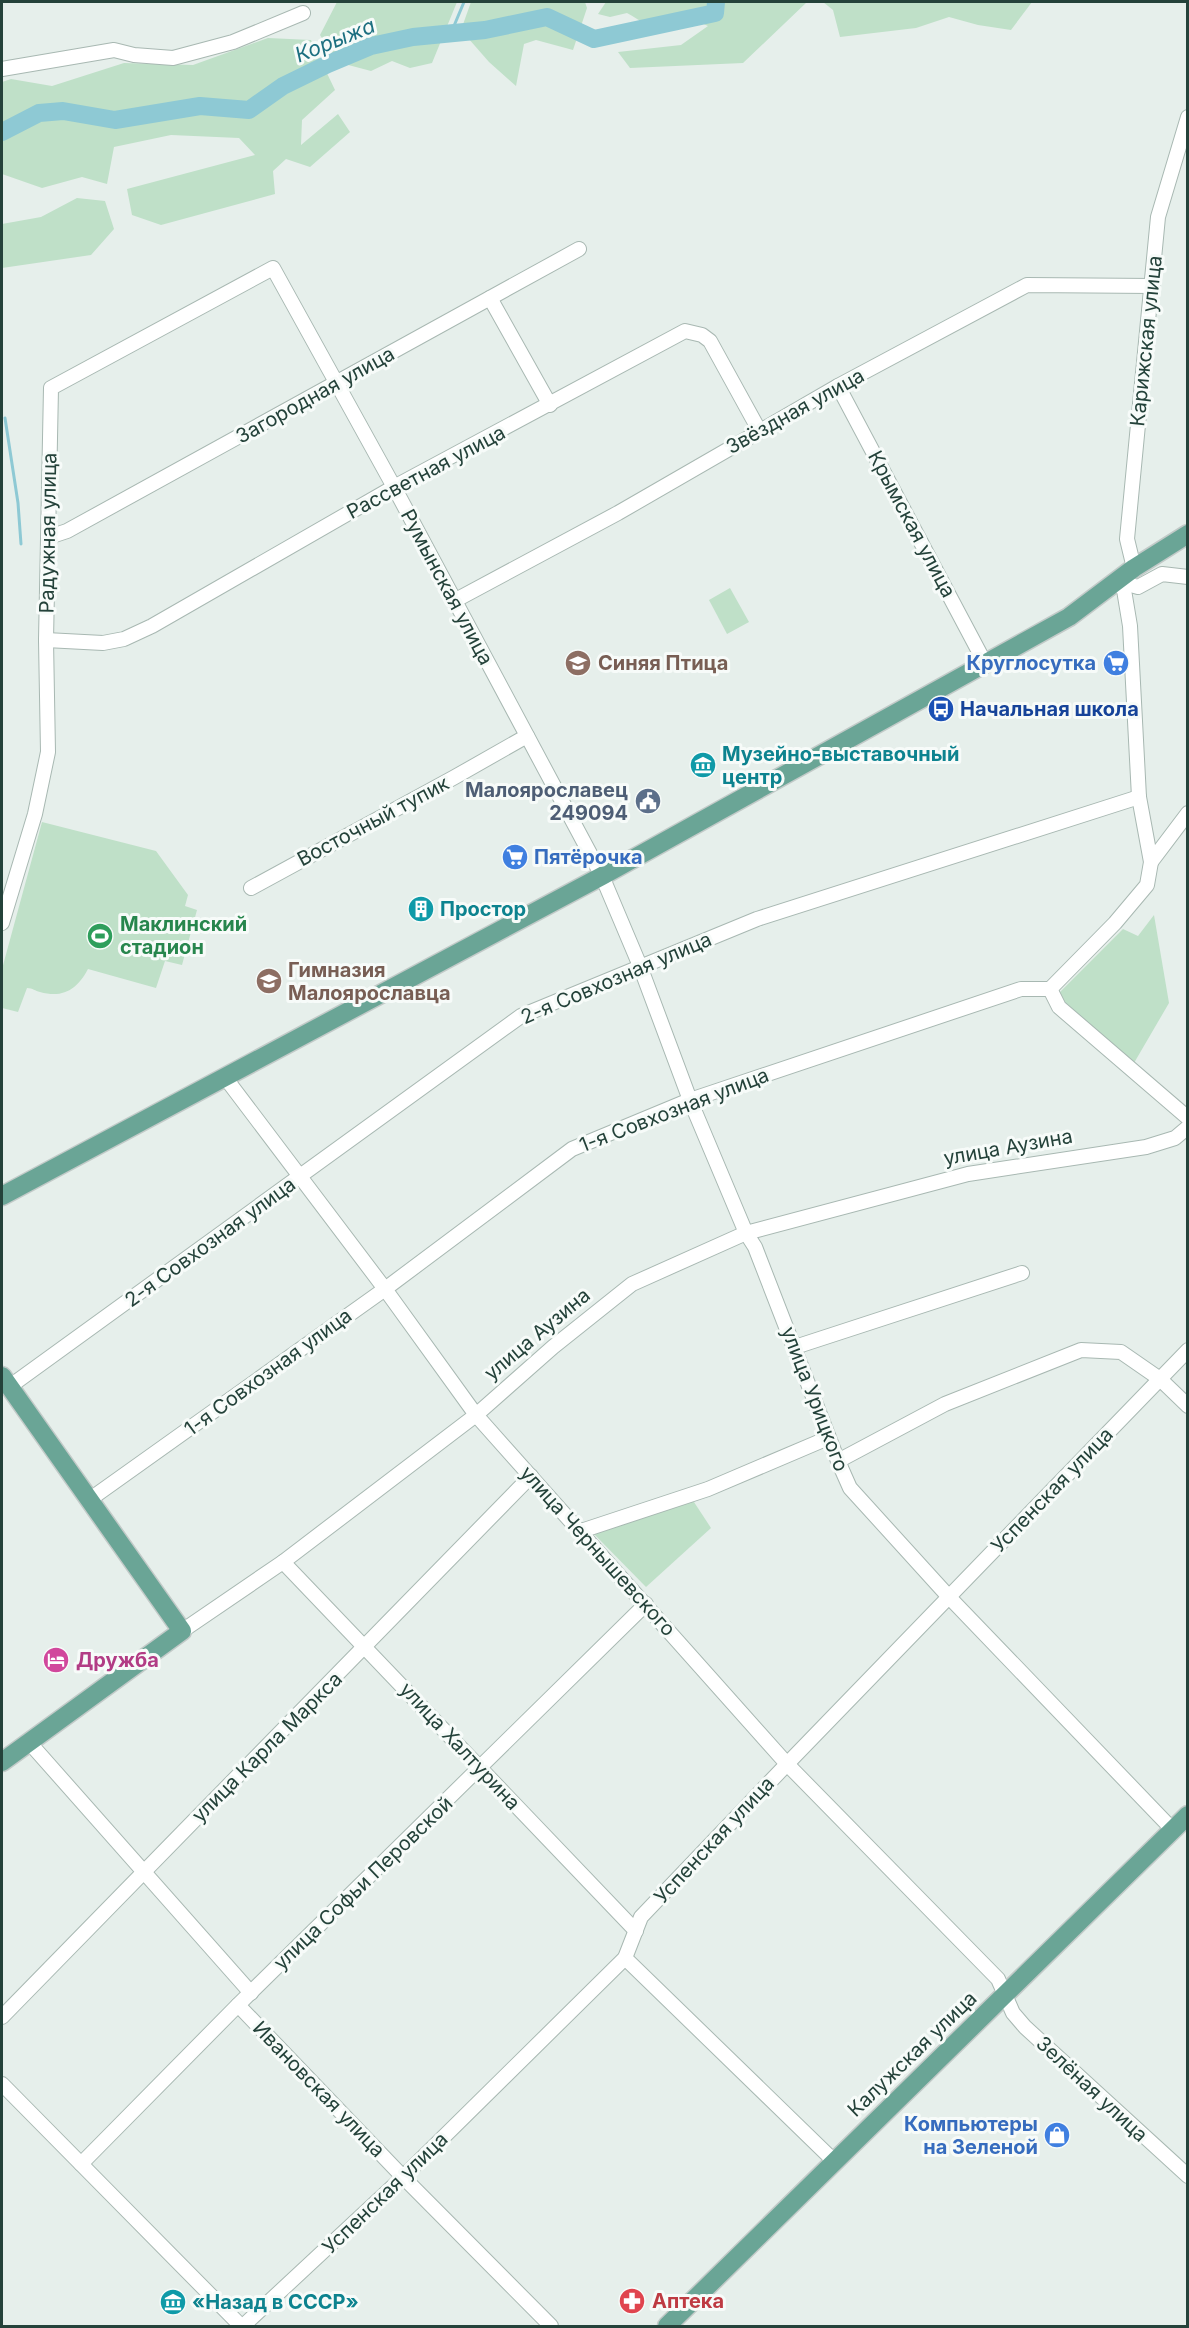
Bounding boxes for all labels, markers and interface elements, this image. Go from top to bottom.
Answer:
water label: Корыжа [291,13,379,67]
street label: Карижская улица [1125,254,1167,428]
street label: Загородная улица [232,342,398,448]
street label: Звёздная улица [722,363,868,459]
street label: Рассветная улица [343,420,509,524]
street label: Крымская улица [863,446,961,602]
street label: Радужная улица [35,452,61,614]
street label: Румынская улица [396,505,498,669]
school or university icon: Синяя Птица [563,648,593,678]
supermarket icon: Круглосутка [1101,648,1131,678]
place label: Синяя Птица [598,651,728,675]
place label: Круглосутка [967,651,1096,675]
bus stop icon: Начальная школа [926,694,956,724]
place label: Начальная школа [960,697,1139,721]
place label: Музейно-выставочный центр [722,742,959,789]
museum icon: Музейно-выставочный центр [688,750,718,780]
street label: Восточный тупик [293,771,453,871]
place label: Малоярославец 249094 [465,778,628,825]
public building icon: Малоярославец 249094 [633,786,663,816]
supermarket icon: Пятёрочка [500,842,530,872]
place label: Пятёрочка [534,845,643,869]
building icon: Простор [406,894,436,924]
place label: Простор [440,897,526,921]
place label: Маклинский стадион [120,912,247,959]
sports icon: Маклинский стадион [85,921,115,951]
street label: 2-я Совхозная улица [517,927,715,1029]
place label: Гимназия Малоярославца [288,958,451,1005]
school or university icon: Гимназия Малоярославца [254,966,284,996]
street label: 1-я Совхозная улица [576,1063,772,1157]
street label: улица Аузина [942,1124,1074,1170]
street label: 2-я Совхозная улица [120,1172,300,1312]
street label: улица Аузина [479,1283,595,1385]
street label: 1-я Совхозная улица [180,1303,356,1441]
street label: улица Урицкого [776,1323,854,1475]
street label: Успенская улица [986,1422,1118,1558]
street label: улица Чернышевского [515,1461,681,1641]
hotel icon: Дружба [41,1645,71,1675]
place label: Дружба [76,1648,159,1672]
street label: улица Карла Маркса [187,1667,347,1827]
street label: улица Халтурина [395,1677,525,1815]
street label: Успенская улица [649,1772,779,1908]
street label: улица Софьи Перовской [269,1791,457,1975]
street label: Калужская улица [843,1986,981,2122]
street label: Ивановская улица [248,2016,390,2162]
street label: Зелёная улица [1031,2031,1153,2147]
place label: Компьютеры на Зеленой [904,2112,1038,2159]
shop icon: Компьютеры на Зеленой [1042,2120,1072,2150]
street label: Успенская улица [317,2127,453,2259]
pharmacy icon: Аптека [617,2286,647,2316]
museum icon: «Назад в СССР» [158,2287,188,2317]
place label: Аптека [652,2289,724,2313]
place label: «Назад в СССР» [192,2290,359,2314]

